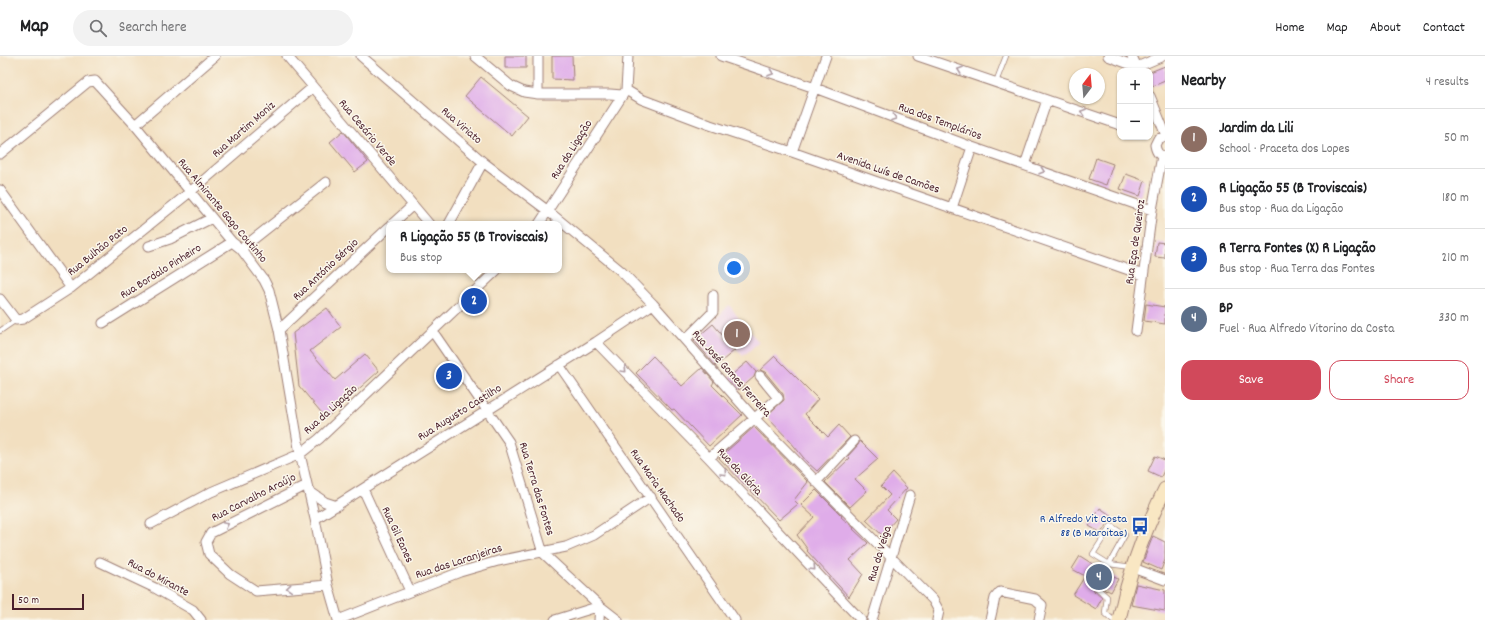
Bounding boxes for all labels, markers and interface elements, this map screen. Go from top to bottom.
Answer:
search box [73,10,353,46]
text: Map [20,14,49,41]
icon: search [87,17,109,39]
text: Search here [119,17,187,39]
text: Home [1275,18,1304,38]
text: Map [1326,18,1348,38]
text: About [1370,18,1401,38]
text: Contact [1423,18,1465,38]
one-way arrow [957,66,964,75]
north arrow [1069,68,1105,104]
map controls [1117,68,1153,140]
button: + [1117,68,1153,104]
one-way arrow [768,69,775,77]
text: Nearby [1181,70,1225,94]
text: 4 results [1426,73,1469,92]
street label: Rua Cesário Verde [334,96,400,170]
street label: Rua Martim Moniz [209,97,280,162]
street label: Rua dos Templários [896,99,984,145]
street label: Rua Viriato [437,103,485,149]
button: − [1117,104,1153,140]
one-way arrow [1080,109,1087,117]
one-way arrow [890,113,897,121]
street label: Rua da Ligação [547,117,597,183]
text: Jardim da Lili [1219,118,1293,140]
text: 1 [1193,129,1195,148]
text: 50 m [1444,129,1469,148]
text: School · Praceta dos Lopes [1219,140,1350,159]
street label: Avenida Luís de Camões [834,147,942,199]
street label: Rua Almirante Gago Coutinho [173,155,271,267]
one-way arrow [1039,167,1046,175]
text: R Ligação 55 (B Troviscais) [1219,178,1367,200]
text: 2 [1191,189,1197,208]
text: 180 m [1442,189,1469,208]
street label: Rua Eça de Queiroz [1122,198,1150,286]
text: Bus stop · Rua da Ligação [1219,200,1343,219]
street label: Rua Bulhão Pato [64,221,132,281]
popup [386,221,562,273]
text: R Ligação 55 (B Troviscais) [400,227,548,249]
street label: Rua António Sérgio [289,235,363,305]
text: R Terra Fontes (X) R Ligação [1219,238,1376,260]
street label: Rua Bordalo Pinheiro [117,240,205,304]
text: Bus stop [400,249,442,268]
text: 3 [1191,249,1197,268]
text: 210 m [1441,249,1469,268]
your location [724,258,744,278]
text: Bus stop · Rua Terra das Fontes [1219,260,1375,279]
pin: 2 [461,286,487,316]
text: BP [1219,298,1233,320]
text: 4 [1191,309,1197,328]
text: 330 m [1438,309,1469,328]
pin: 1 [724,319,750,349]
text: Fuel · Rua Alfredo Vitorino da Costa [1219,320,1394,339]
street label: Rua José Gomes Ferreira [687,327,775,422]
button: Save [1181,360,1321,400]
button: Share [1329,360,1469,400]
pin: 3 [436,361,462,391]
one-way arrow [619,365,626,373]
street label: Rua Augusto Castilho [415,380,505,446]
street label: Rua da Ligação [300,381,362,439]
street label: Rua Terra das Fontes [514,440,558,538]
street label: Rua da Glória [712,444,766,500]
street label: Rua Maria Machado [625,446,689,526]
one-way arrow [719,468,726,476]
street label: Rua Carvalho Araújo [209,469,299,527]
street label: Rua Gil Eanes [377,504,417,566]
place label: R Alfredo Vit Costa 88 (B Maroitas) [1040,511,1127,542]
bus stop icon: R Alfredo Vit Costa 88 (B Maroitas) [1130,516,1150,536]
one-way arrow [222,523,229,530]
street label: Rua da Veiga [863,524,897,584]
street label: Rua das Laranjeiras [413,540,505,584]
street label: Rua do Mirante [124,555,192,601]
pin: 4 [1086,562,1112,592]
one-way arrow [808,563,815,571]
one-way arrow [286,584,292,593]
scale bar [12,592,84,611]
text: 50 m [18,593,39,609]

